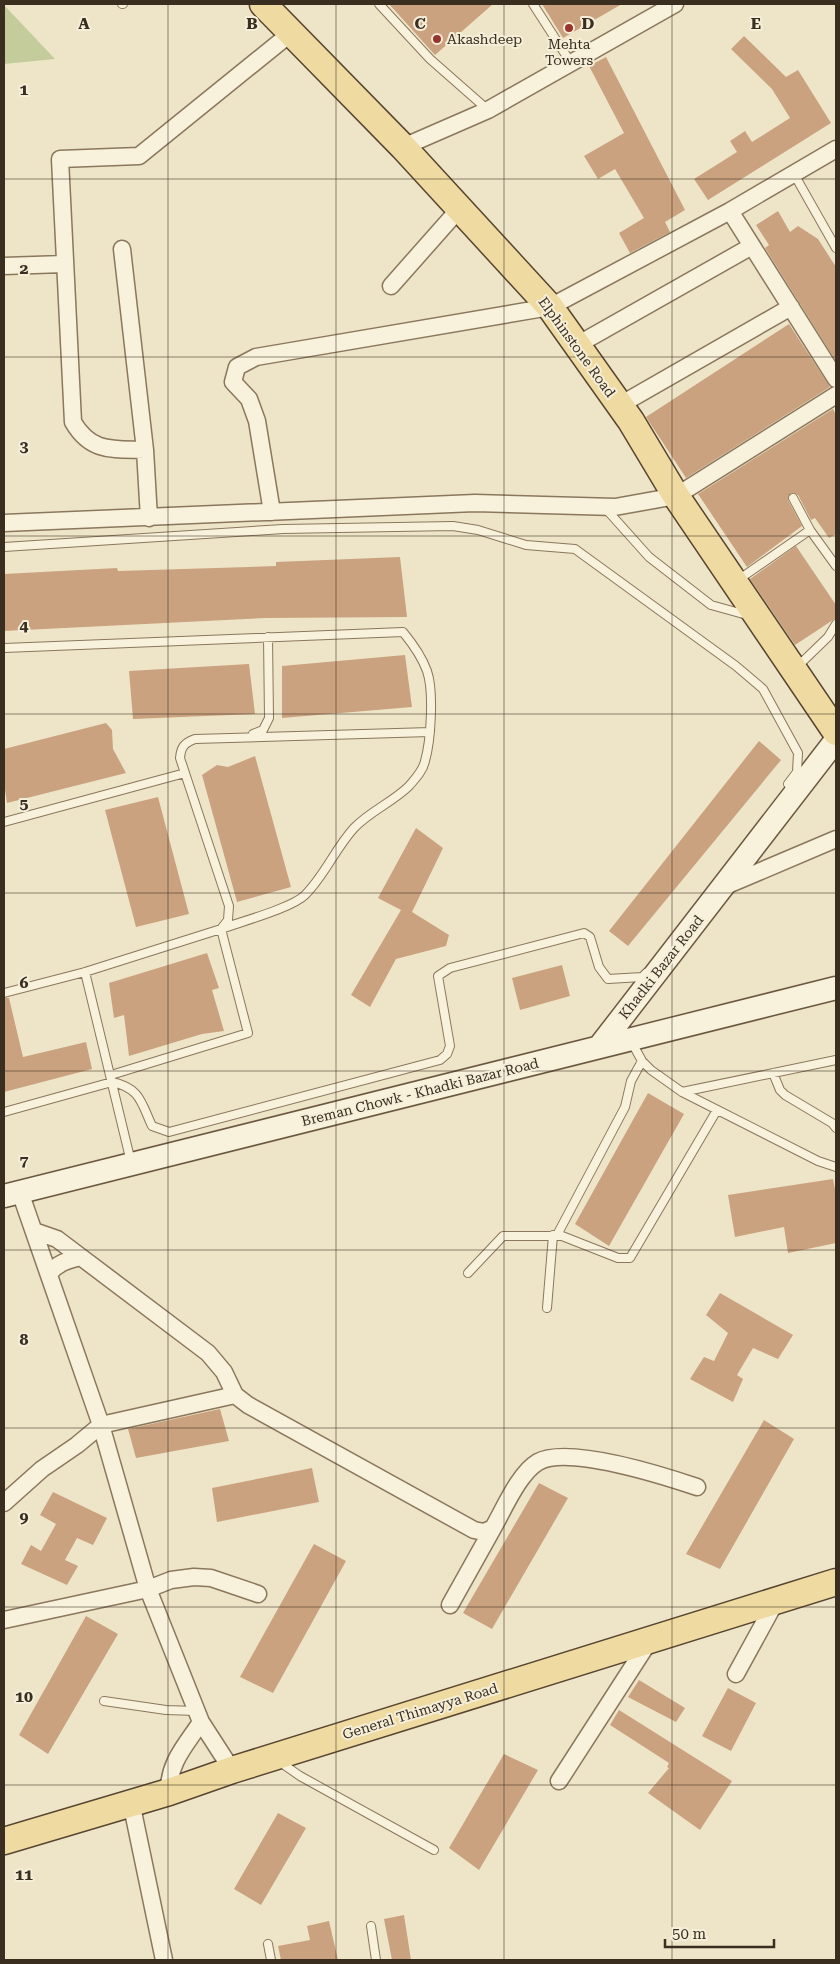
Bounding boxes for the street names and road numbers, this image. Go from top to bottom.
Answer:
street label: Elphinstone Road [535,294,619,400]
street label: Khadki Bazar Road [616,912,707,1022]
street label: Breman Chowk - Khadki Bazar Road [300,1055,540,1129]
street label: General Thimayya Road [340,1680,500,1742]

